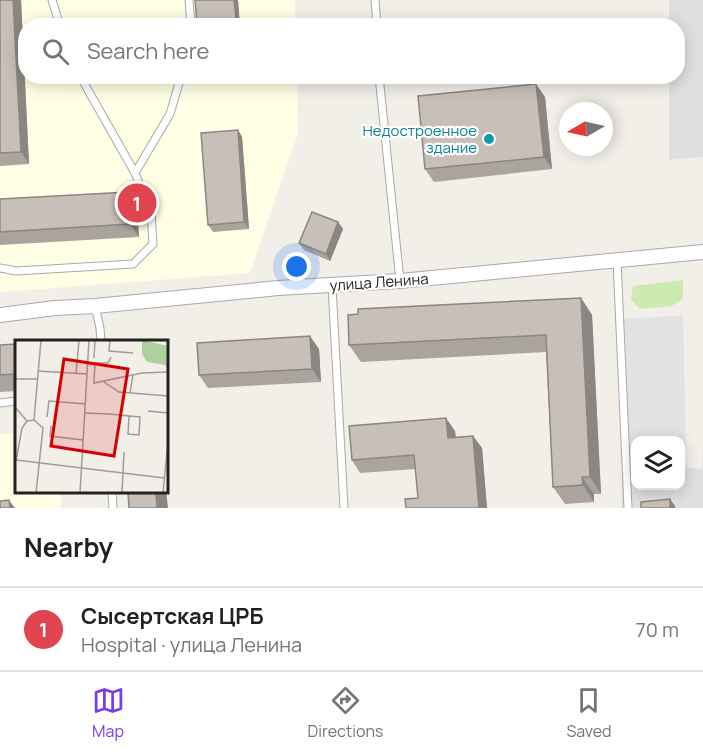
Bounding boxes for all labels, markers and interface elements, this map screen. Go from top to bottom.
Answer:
search box [18,18,685,84]
icon: search [39,35,72,68]
text: Search here [87,36,209,66]
north arrow [559,102,613,156]
place label: Недостроенное здание [363,120,477,158]
marker: Недостроенное здание [482,132,496,146]
pin: 1 [118,180,156,226]
your location [282,252,311,281]
street label: улица Ленина [329,268,429,296]
inset map [15,340,168,493]
map controls [631,436,685,490]
button: layers [631,436,685,490]
text: Nearby [24,529,113,565]
text: Сысертская ЦРБ [81,601,263,631]
text: 1 [39,616,48,643]
text: 70 m [636,616,679,643]
text: Hospital · улица Ленина [81,631,302,658]
tab: Map [92,684,125,742]
tab: Directions [308,684,383,742]
tab: Saved [566,684,611,742]

